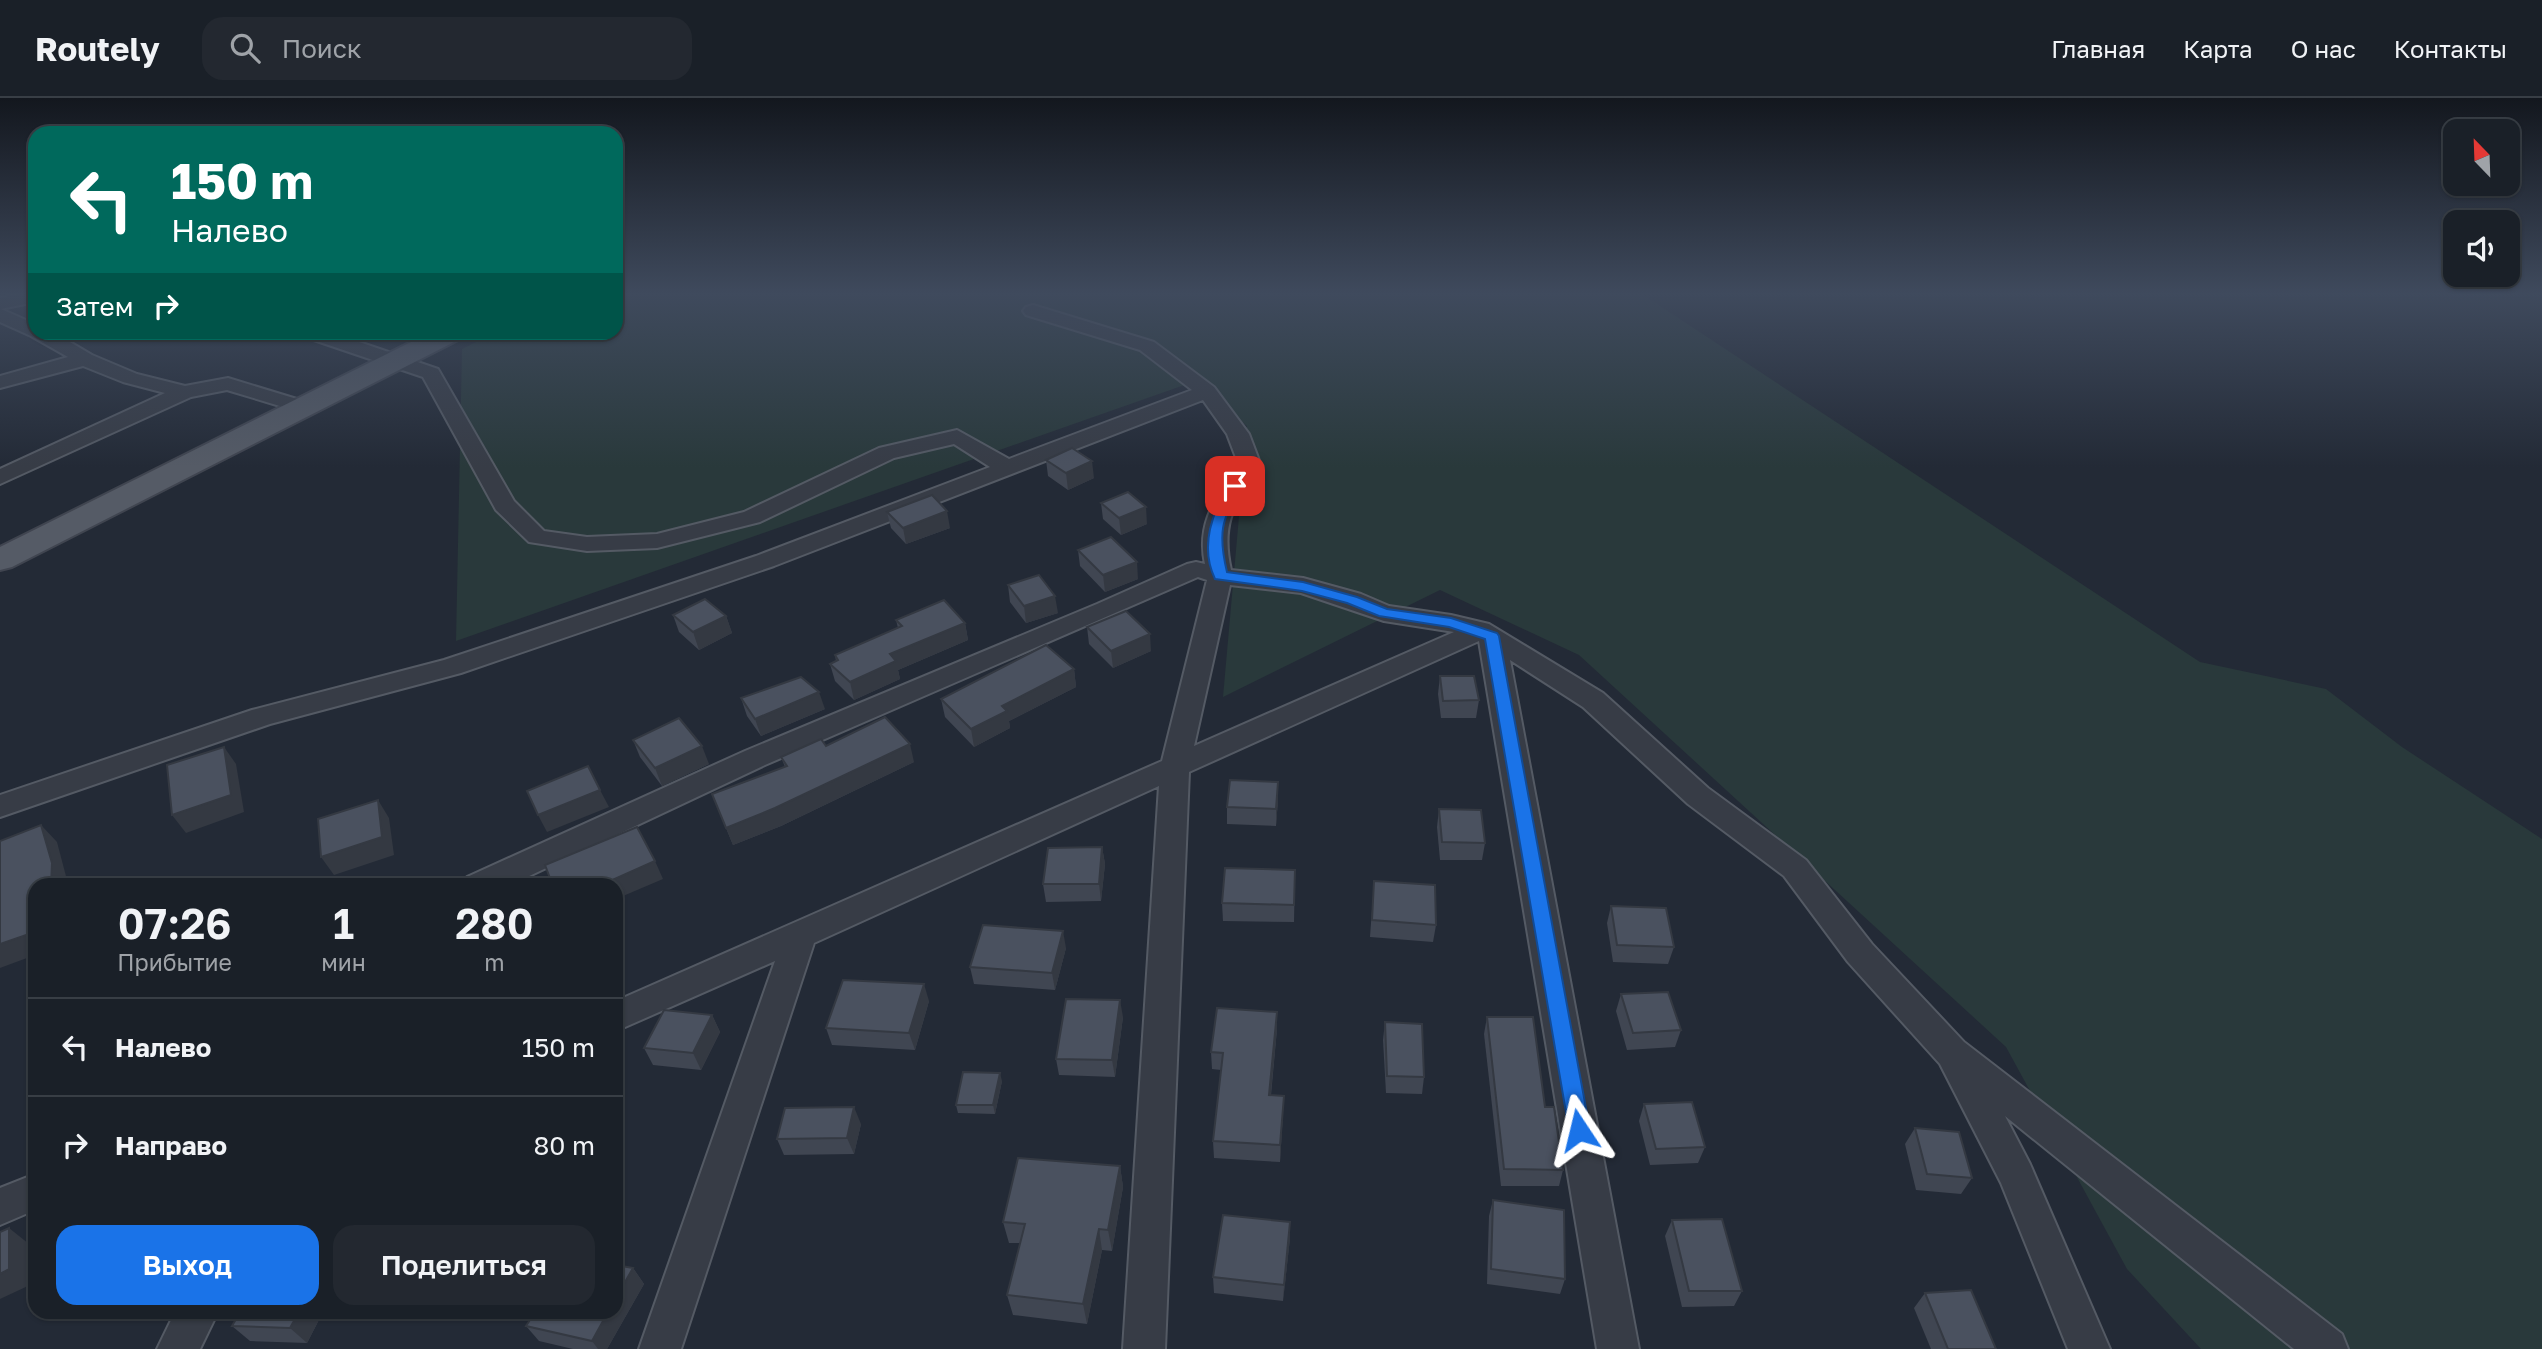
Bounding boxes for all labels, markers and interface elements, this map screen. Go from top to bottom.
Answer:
search box [202,17,692,80]
text: Routely [35,29,160,68]
icon: search [226,29,264,67]
text: Поиск [282,33,362,64]
text: Главная [2051,34,2145,63]
text: Карта [2183,34,2253,63]
text: О нас [2291,34,2356,63]
text: Контакты [2394,34,2507,63]
north arrow [2443,119,2520,196]
map controls [2443,119,2520,287]
text: 150 m [171,151,313,210]
icon: left [56,154,147,245]
button: sound [2443,210,2520,287]
text: Налево [171,211,288,249]
icon: right [147,287,185,325]
text: Затем [56,291,133,322]
pin [1205,456,1265,516]
icon: arrive [1216,467,1254,505]
text: 07:26 [118,898,232,948]
text: 1 [333,898,354,948]
text: 280 [455,898,534,948]
text: Прибытие [117,948,232,976]
text: мин [321,948,366,976]
text: m [484,948,505,976]
icon: left [56,1028,94,1066]
text: Налево [115,1032,211,1063]
text: 150 m [522,1032,595,1063]
position arrow [1542,1093,1616,1167]
icon: right [56,1126,94,1164]
text: Направо [115,1130,227,1161]
text: 80 m [534,1130,595,1161]
button: Выход [56,1225,319,1305]
button: Поделиться [333,1225,595,1305]

